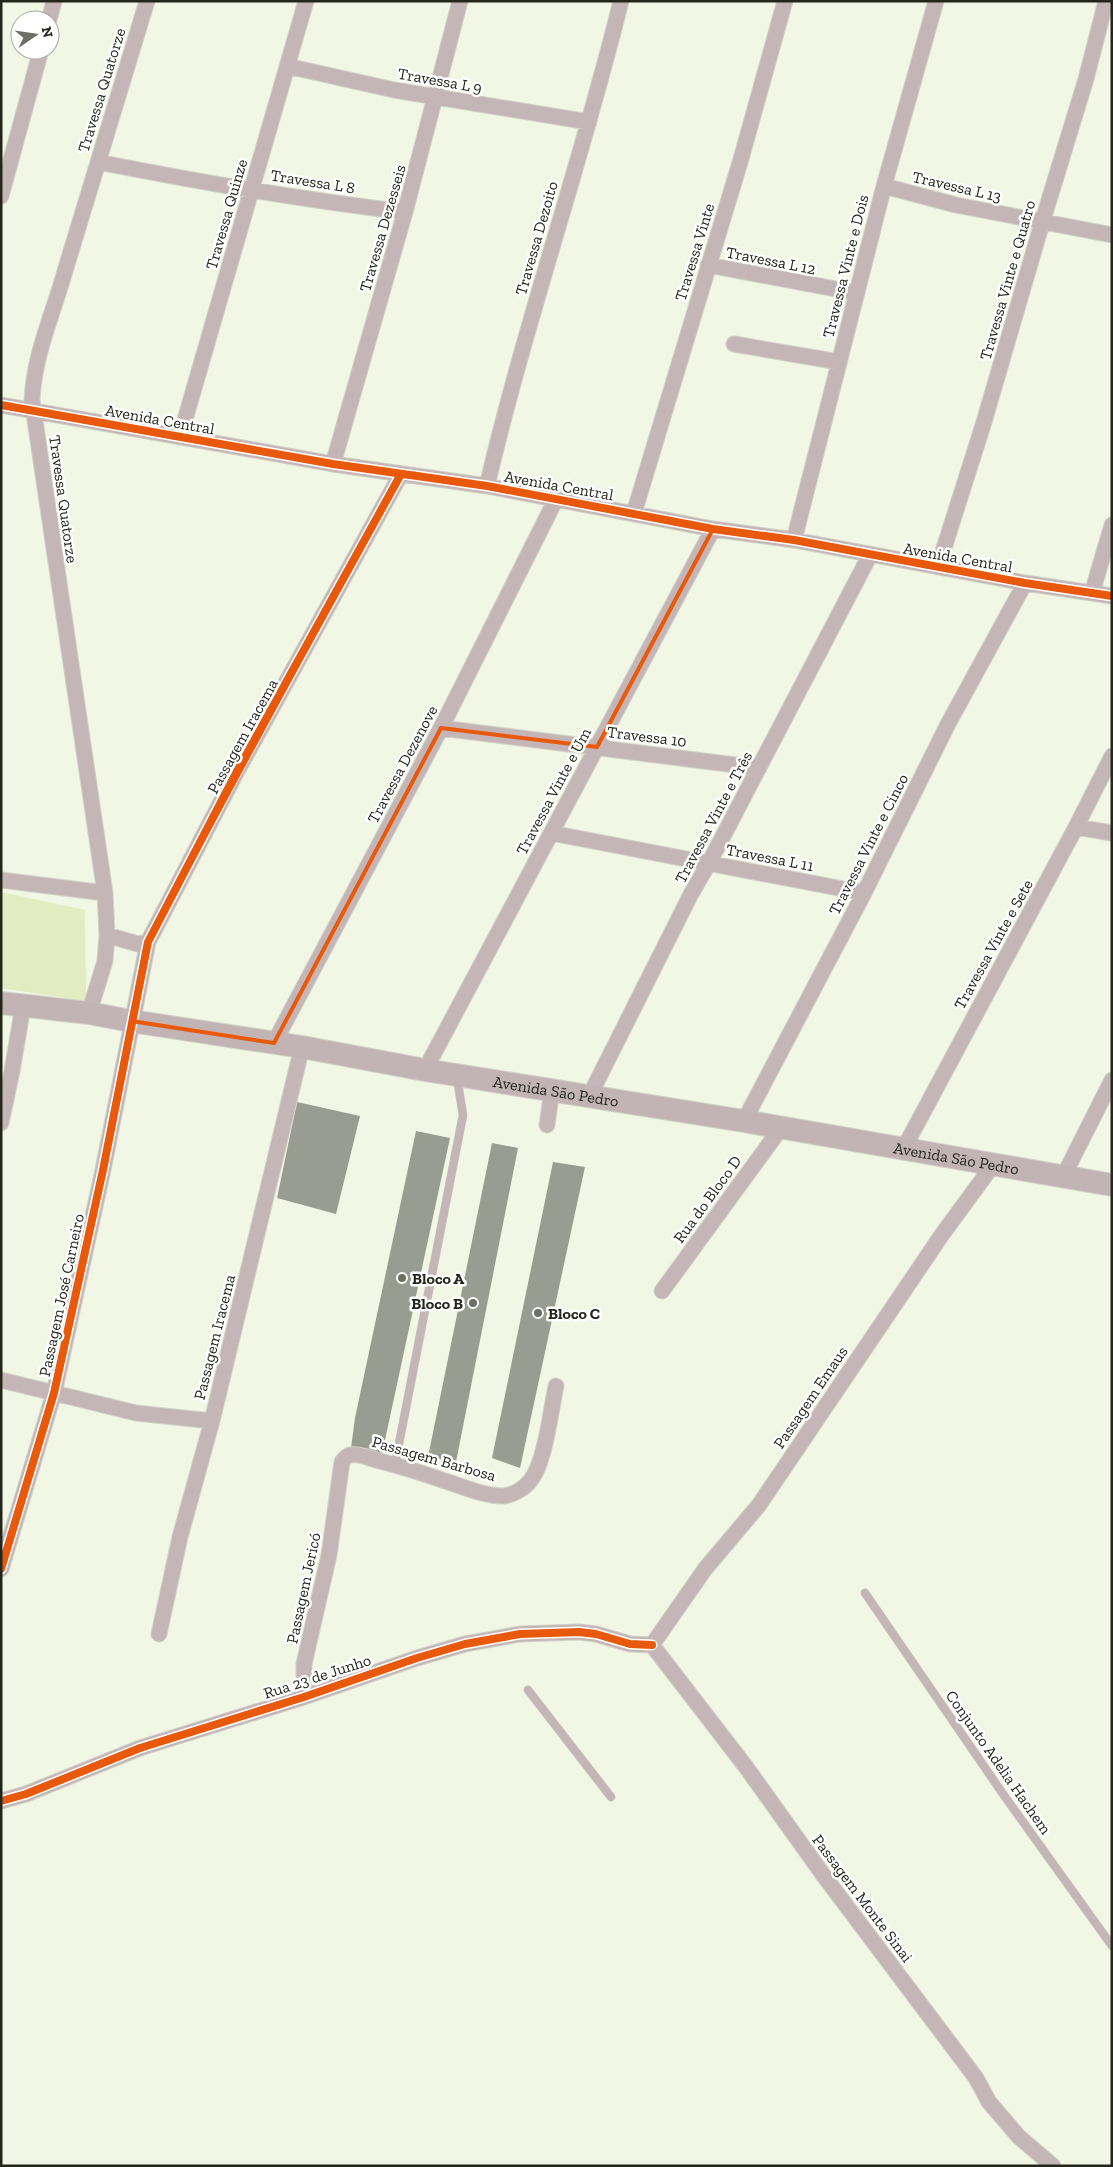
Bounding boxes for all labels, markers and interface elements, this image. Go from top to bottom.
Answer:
north arrow [10,10,60,60]
text: N [38,25,57,40]
street label: Travessa Quatorze [74,26,129,155]
street label: Travessa L 9 [396,64,483,97]
street label: Travessa Quinze [202,157,251,272]
street label: Travessa Dezesseis [355,162,410,294]
street label: Travessa L 8 [269,165,356,198]
street label: Travessa L 13 [911,167,1003,206]
street label: Travessa Dezoito [511,179,562,297]
street label: Travessa Vinte e Dois [818,193,872,340]
street label: Travessa Vinte e Quatro [976,198,1039,362]
street label: Travessa Vinte [671,201,718,303]
street label: Travessa L 12 [724,242,817,278]
street label: Avenida Central [104,401,216,438]
street label: Travessa Quatorze [45,434,82,564]
street label: Avenida Central [503,467,615,504]
street label: Avenida Central [902,539,1014,576]
street label: Passagem Iracema [203,675,282,797]
street label: Travessa Dezenove [363,702,442,826]
street label: Travessa 10 [606,722,688,751]
street label: Travessa Vinte e Um [512,724,595,858]
street label: Travessa Vinte e Três [671,748,756,886]
street label: Travessa Vinte e Cinco [825,771,912,918]
street label: Travessa L 11 [724,840,815,875]
street label: Travessa Vinte e Sete [950,876,1037,1012]
street label: Avenida São Pedro [492,1072,620,1111]
street label: Avenida São Pedro [892,1138,1021,1179]
street label: Rua do Bloco D [669,1152,745,1247]
street label: Passagem José Carneiro [35,1212,88,1378]
place label: Bloco A [412,1269,464,1288]
street label: Passagem Iracema [190,1272,239,1402]
marker: Bloco A [396,1272,408,1284]
place label: Bloco B [411,1294,463,1313]
marker: Bloco B [467,1297,479,1309]
place label: Bloco C [548,1304,600,1323]
marker: Bloco C [532,1307,544,1319]
street label: Passagem Emaus [769,1343,852,1452]
street label: Passagem Barbosa [370,1432,498,1485]
street label: Passagem Jericó [282,1531,325,1645]
street label: Rua 23 de Junho [261,1650,373,1703]
street label: Conjunto Adelia Hachem [942,1687,1056,1838]
street label: Passagem Monte Sinai [808,1831,917,1966]

